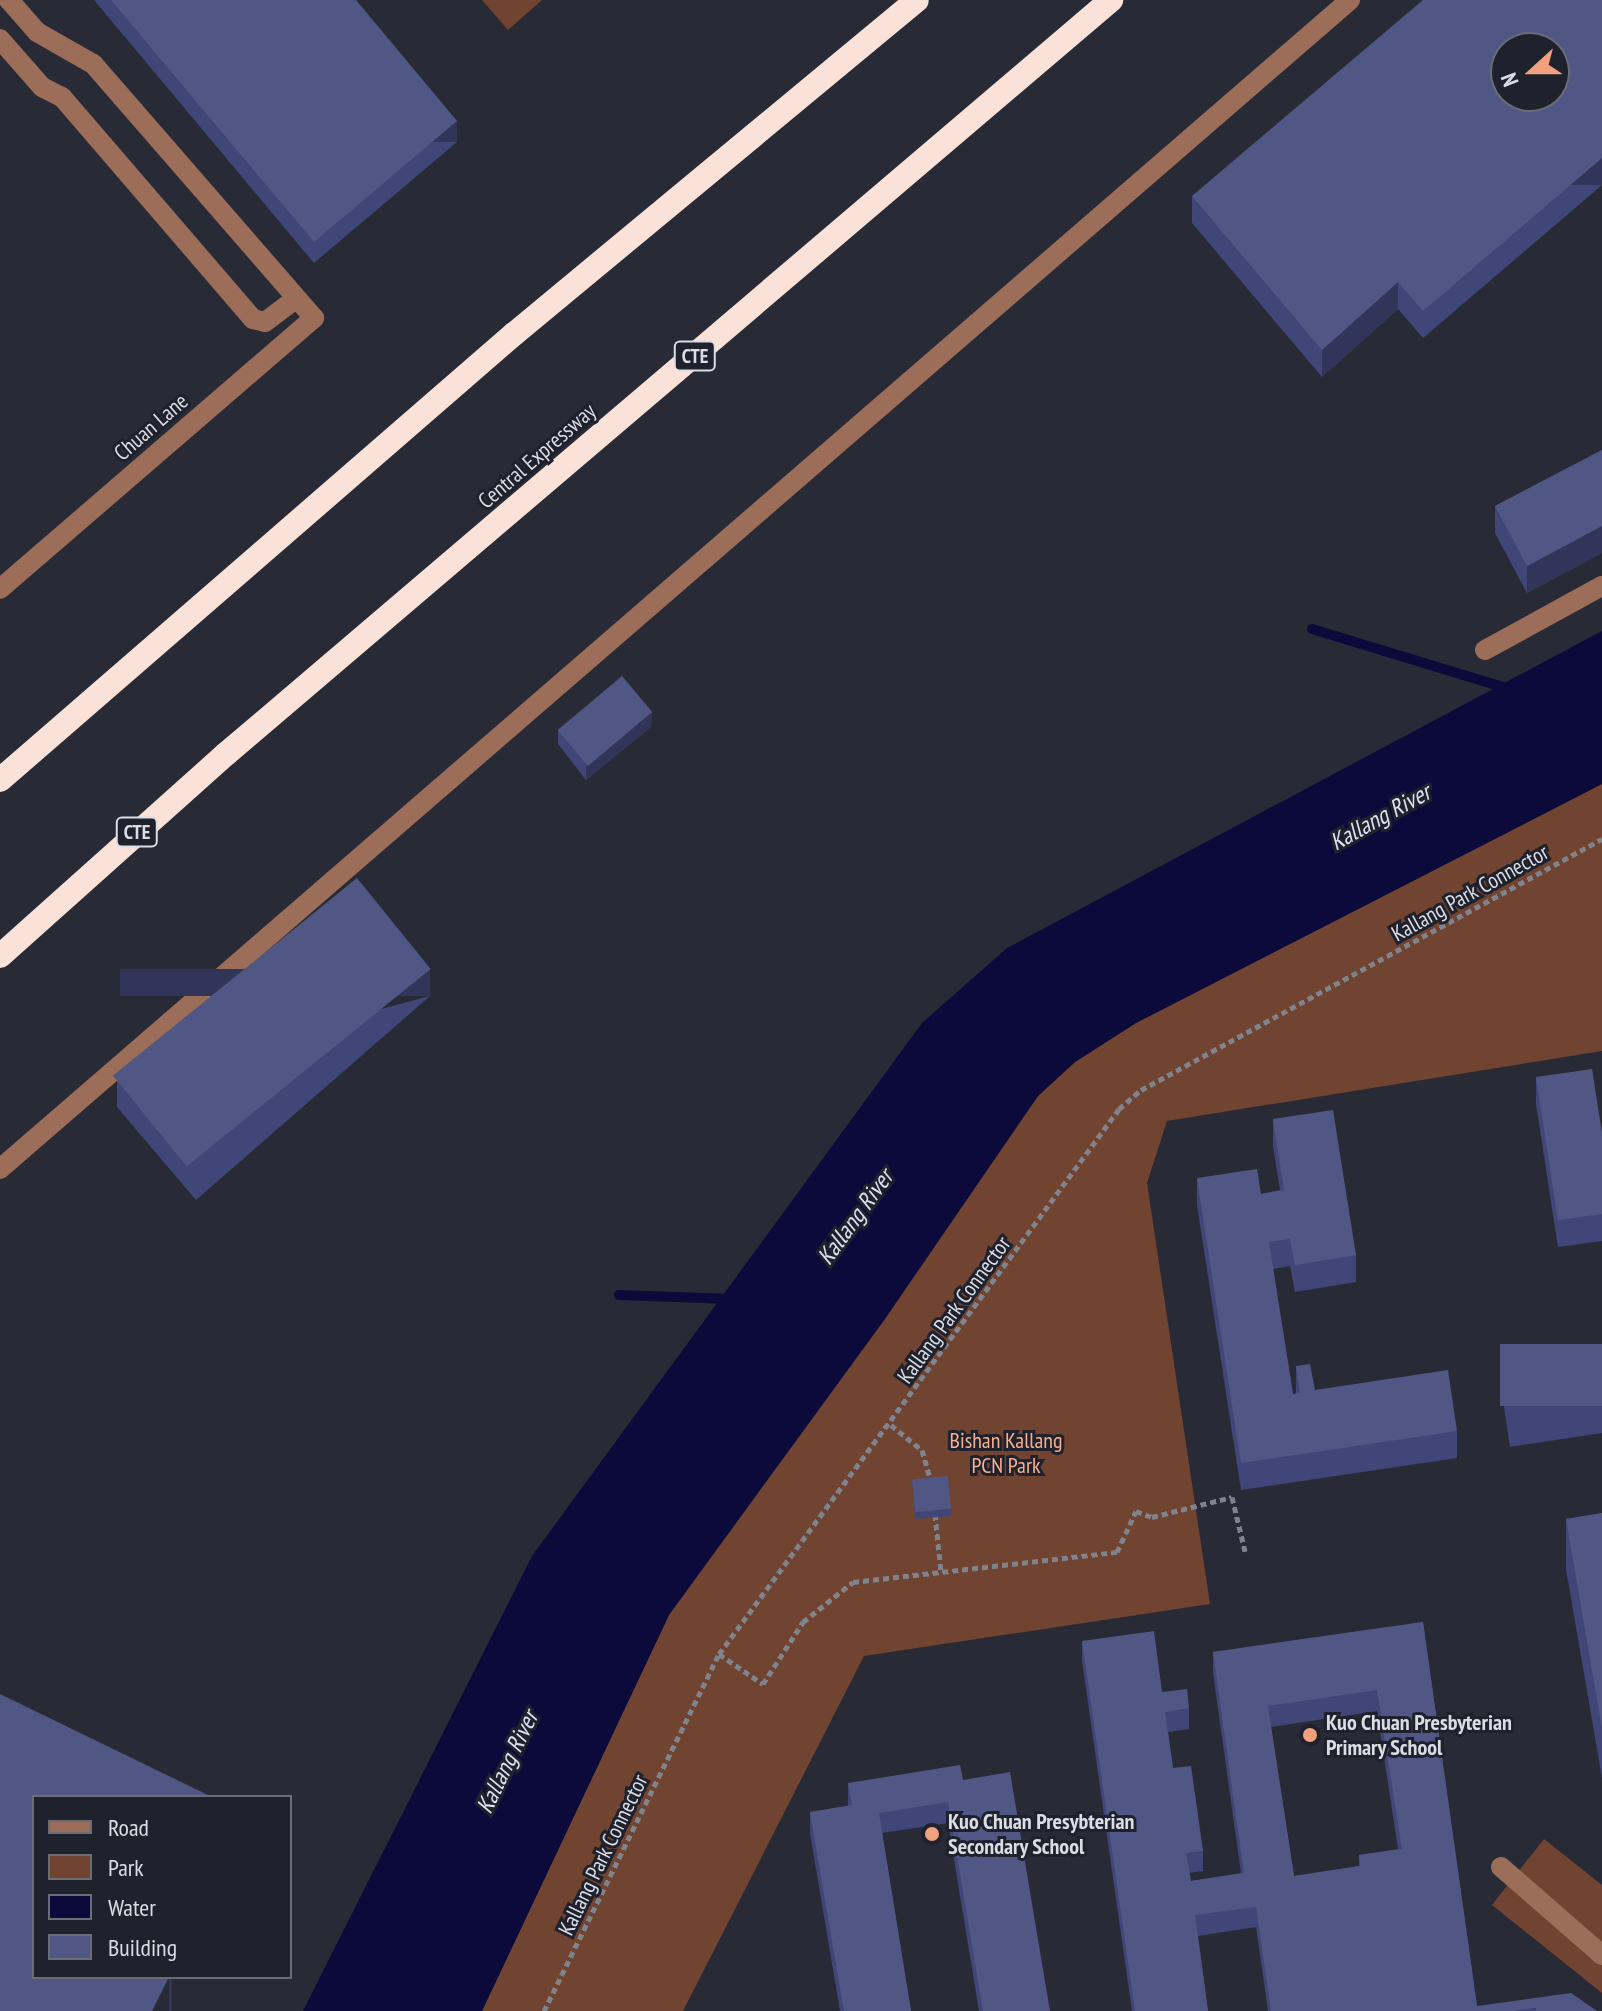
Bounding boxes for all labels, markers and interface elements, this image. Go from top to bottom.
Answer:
north arrow [1490,32,1570,112]
text: N [1494,69,1525,90]
road number: CTE [673,340,717,372]
street label: Chuan Lane [109,388,193,466]
street label: Central Expressway [473,398,601,514]
water label: Kallang River [1325,778,1435,856]
road number: CTE [115,816,159,848]
street label: Kallang Park Connector [1387,839,1553,947]
water label: Kallang River [811,1164,899,1270]
street label: Kallang Park Connector [892,1231,1016,1389]
park label: Bishan Kallang PCN Park [950,1427,1062,1478]
water label: Kallang River [470,1706,544,1818]
place label: Kuo Chuan Presbyterian Primary School [1326,1709,1512,1760]
marker: Kuo Chuan Presbyterian Primary School [1301,1726,1319,1744]
street label: Kallang Park Connector [553,1770,653,1940]
legend [32,1795,292,1979]
place label: Kuo Chuan Presybterian Secondary School [948,1808,1135,1860]
text: Road [108,1812,149,1843]
marker: Kuo Chuan Presybterian Secondary School [923,1825,941,1843]
text: Park [108,1852,144,1883]
text: Water [108,1892,156,1923]
text: Building [108,1932,177,1963]

